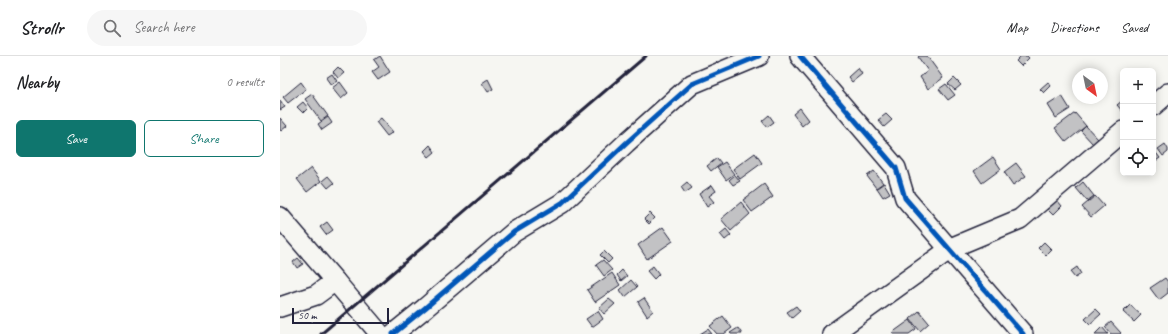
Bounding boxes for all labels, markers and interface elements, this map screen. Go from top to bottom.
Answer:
search box [87,10,367,46]
text: Strollr [20,16,63,40]
icon: search [101,17,123,39]
text: Search here [133,18,195,37]
text: Map [1007,19,1028,36]
text: Directions [1050,19,1099,36]
text: Saved [1121,19,1148,36]
north arrow [1072,68,1108,104]
map controls [1120,68,1156,176]
button: + [1120,68,1156,104]
text: Nearby [16,72,59,93]
text: 0 results [226,74,264,90]
button: − [1120,104,1156,140]
button: Save [16,120,136,157]
button: Share [144,120,264,157]
button: locate [1120,140,1156,176]
scale bar [292,306,389,325]
text: 50 m [298,308,317,322]

